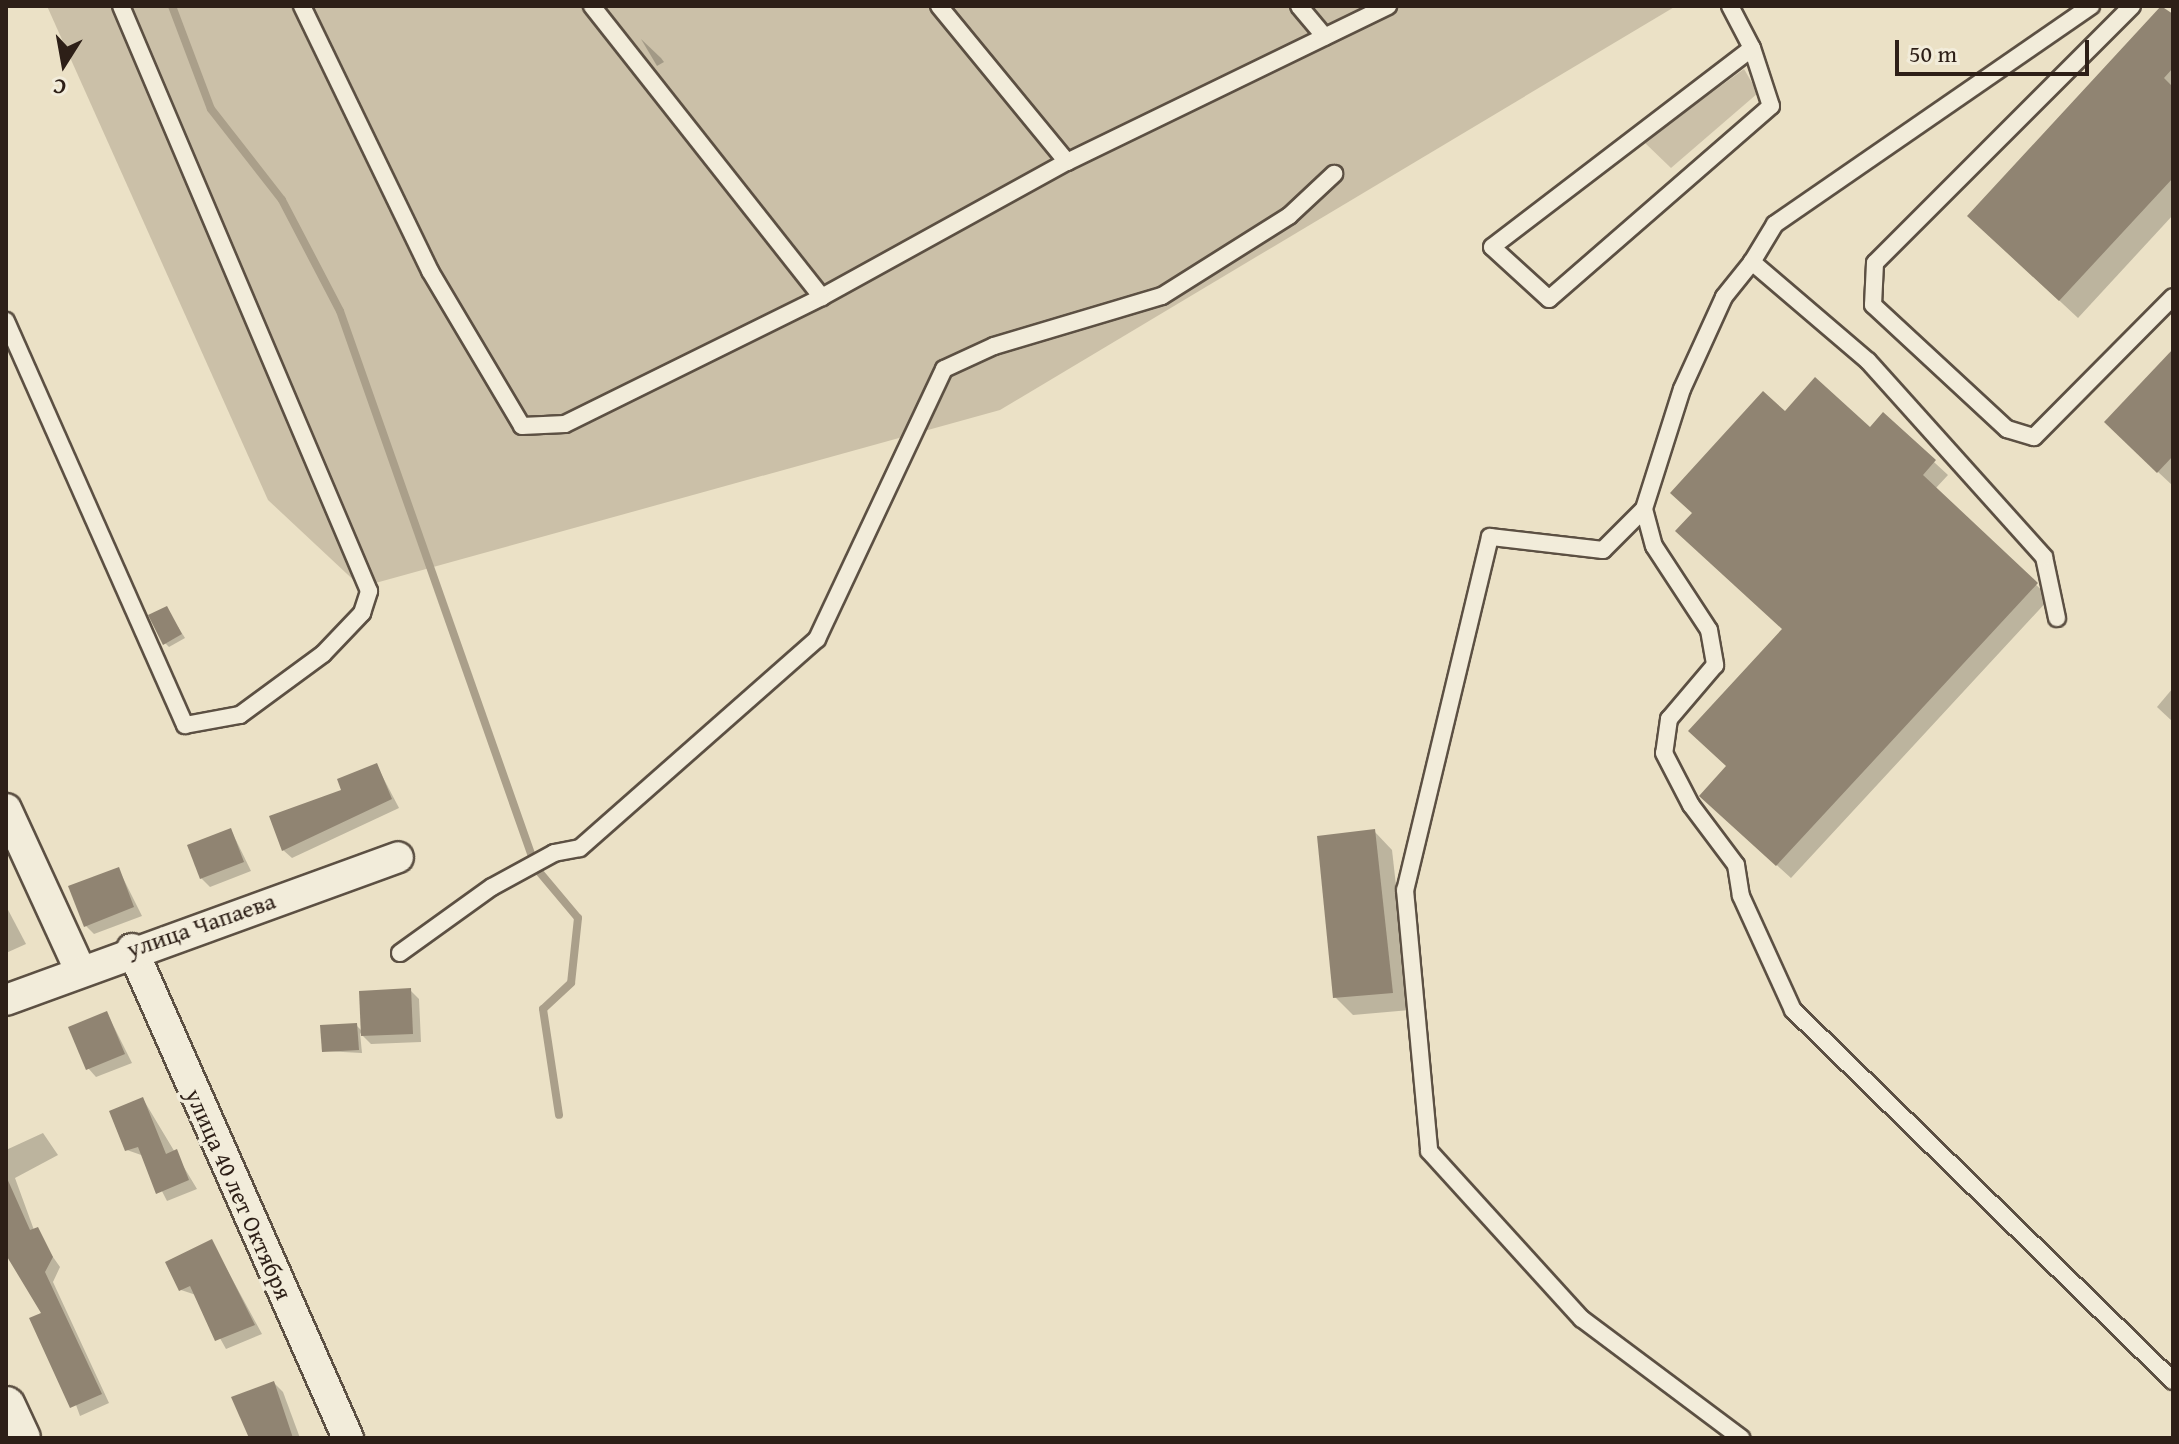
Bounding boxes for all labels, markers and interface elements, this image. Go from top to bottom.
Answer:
north arrow [24,24,104,104]
scale bar [1899,24,2093,74]
text: 50 m [1909,36,1957,71]
text: С [50,71,69,104]
street label: улица Чапаева [123,886,279,964]
street label: улица 40 лет Октября [179,1084,299,1304]

